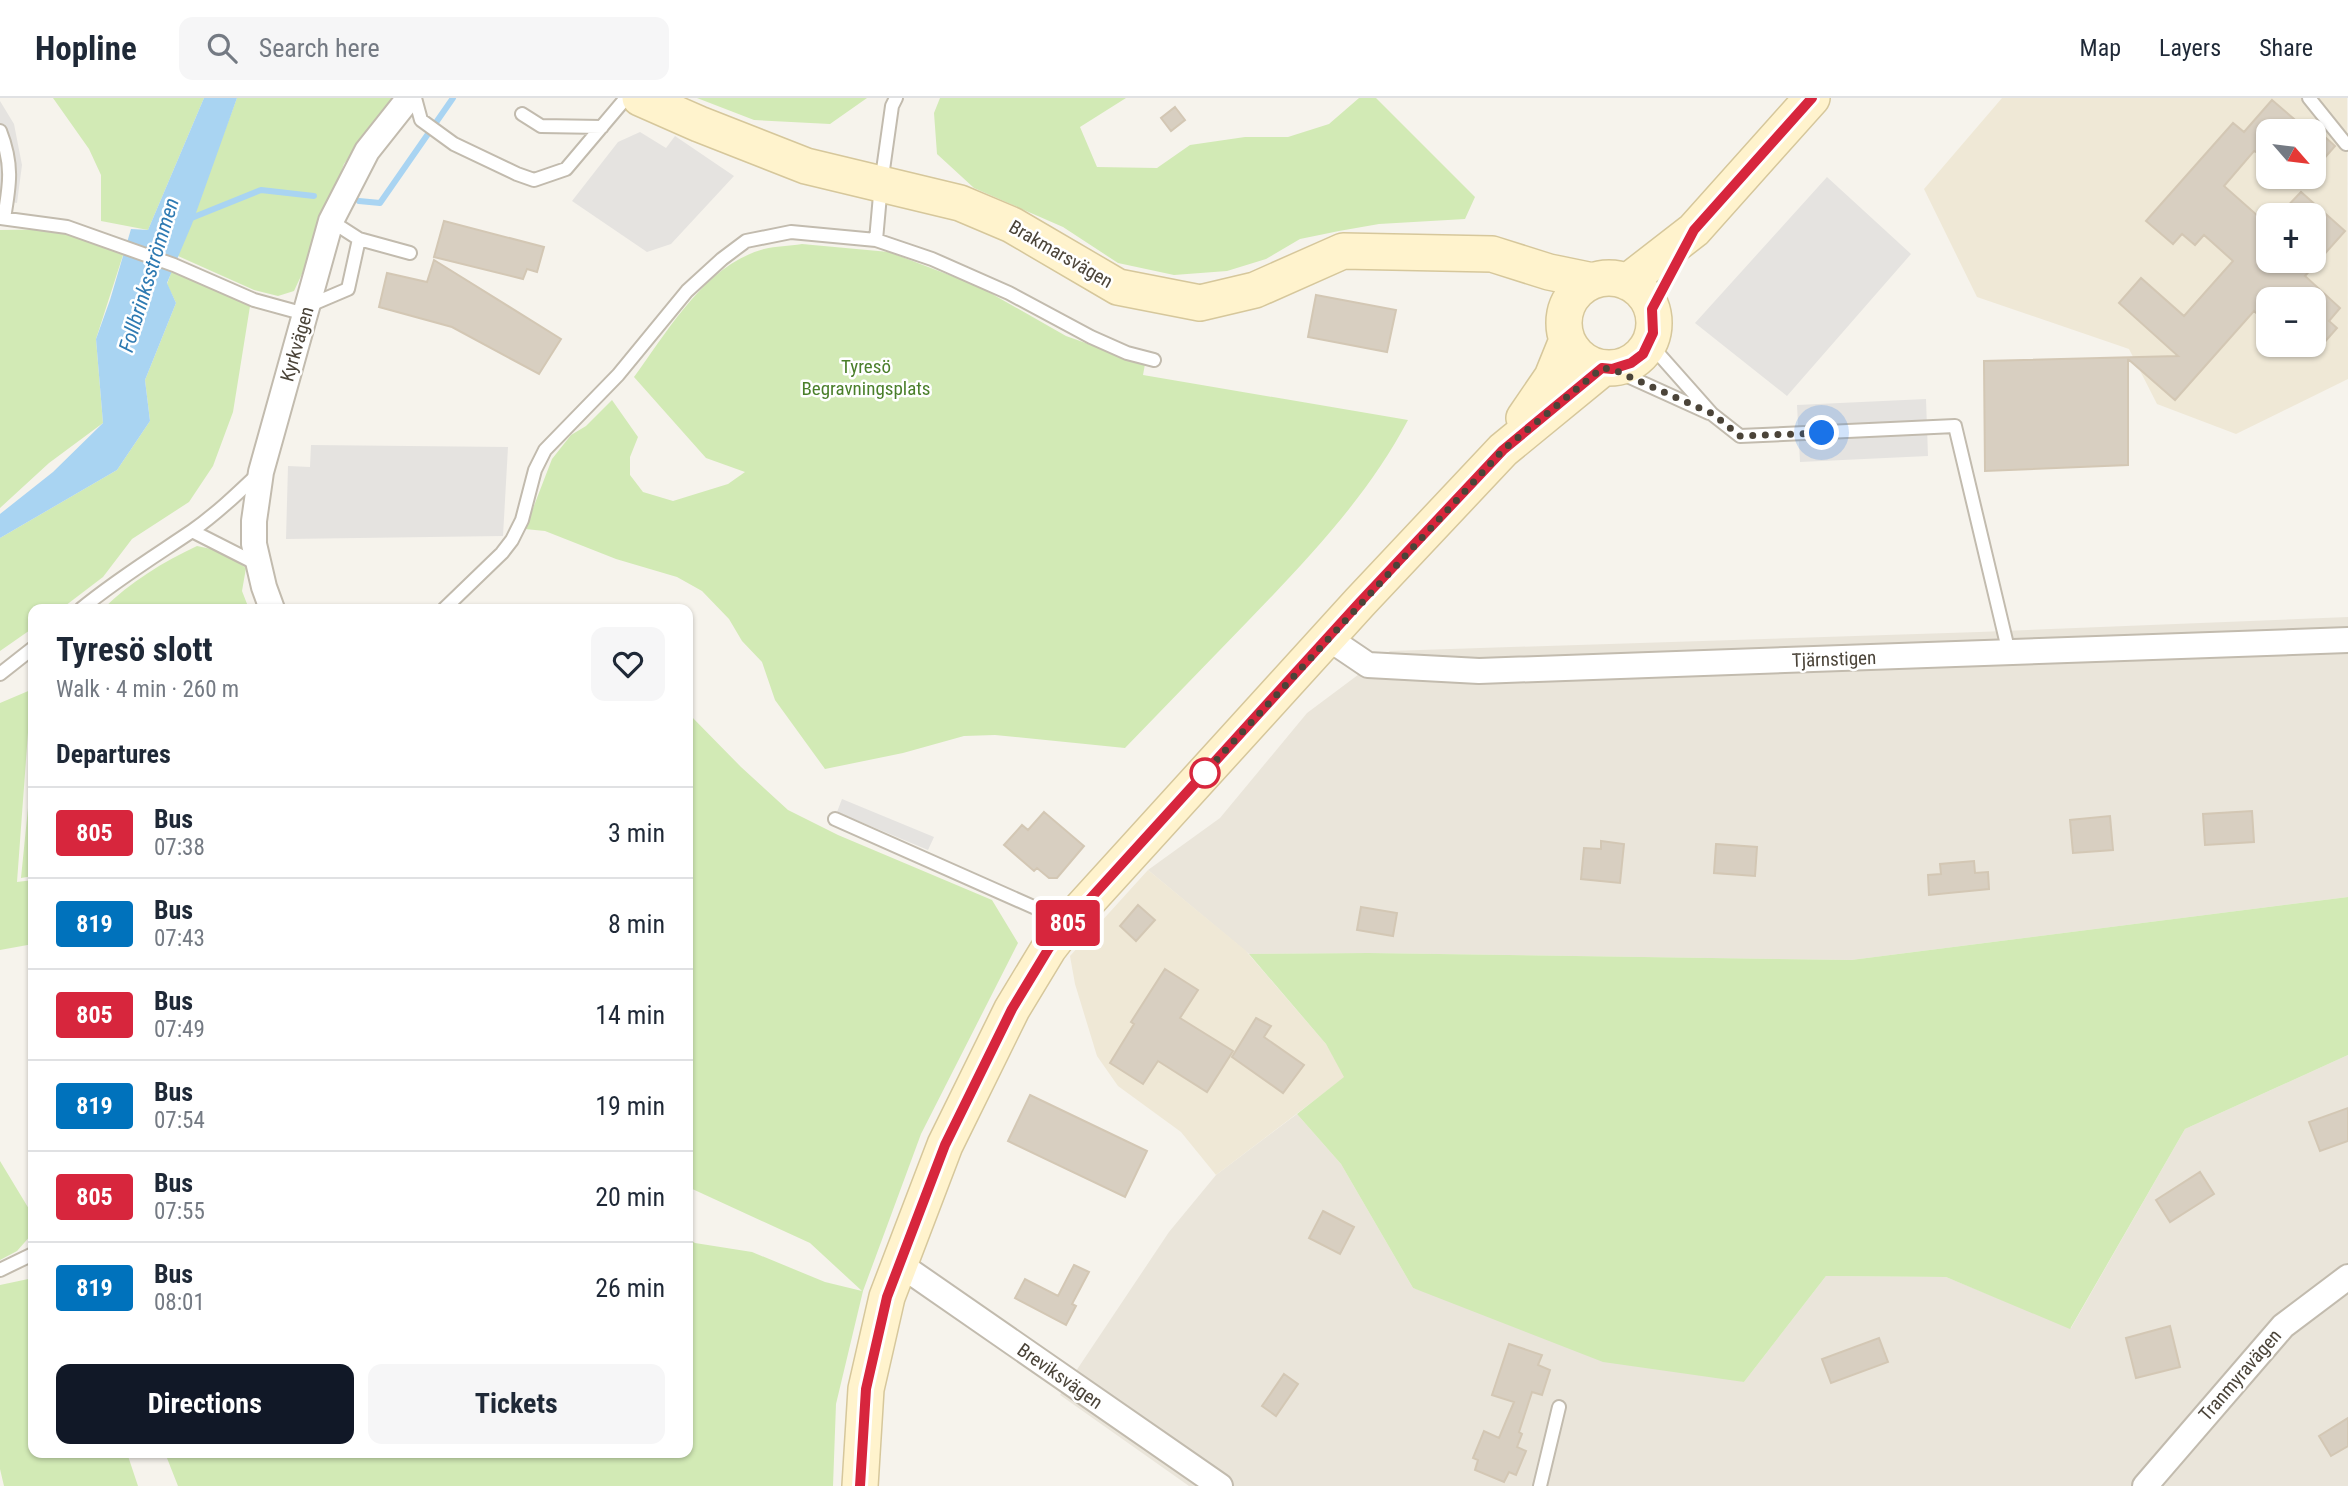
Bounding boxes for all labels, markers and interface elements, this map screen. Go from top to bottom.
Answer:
search box [179,17,669,80]
text: Hopline [35,29,137,68]
icon: search [203,29,241,67]
text: Search here [259,33,380,63]
text: Map [2080,34,2121,62]
text: Layers [2159,34,2221,62]
text: Share [2259,34,2313,62]
north arrow [2256,119,2326,189]
map controls [2256,119,2326,357]
water label: Follbrinksströmmen [114,195,184,355]
button: + [2256,203,2326,273]
street label: Brakmarsvägen [1005,215,1117,293]
button: − [2256,287,2326,357]
street label: Kyrkvägen [275,304,319,384]
park label: Tyresö Begravningsplats [801,355,931,400]
your location [1804,415,1839,450]
button: heart [591,627,665,701]
text: Tyresö slott [56,630,213,669]
street label: Tjärnstigen [1791,646,1877,672]
text: Walk · 4 min · 260 m [56,676,239,703]
text: Departures [56,739,171,769]
unlabelled marker [1190,758,1220,788]
text: Bus [154,804,193,834]
text: 3 min [608,818,665,848]
text: 805 [76,819,113,847]
text: 07:38 [154,834,205,861]
text: Bus [154,895,193,925]
line badge: 805 [1028,900,1108,946]
text: 8 min [608,909,665,939]
text: 805 [1050,909,1086,937]
text: 819 [76,910,113,938]
text: 07:43 [154,925,205,952]
text: Bus [154,986,193,1016]
text: 14 min [595,1000,665,1030]
text: 805 [76,1001,113,1029]
text: 07:49 [154,1016,205,1043]
text: Bus [154,1077,193,1107]
text: 19 min [595,1091,665,1121]
text: 819 [76,1092,113,1120]
text: 07:54 [154,1107,205,1134]
text: Bus [154,1168,193,1198]
text: 20 min [595,1182,665,1212]
text: 805 [76,1183,113,1211]
text: 07:55 [154,1198,205,1225]
text: Bus [154,1259,193,1289]
text: 26 min [595,1273,665,1303]
text: 819 [76,1274,113,1302]
text: 08:01 [154,1289,205,1316]
street label: Tranmyravägen [2194,1324,2286,1426]
street label: Breviksvägen [1013,1338,1107,1414]
button: Directions [56,1364,354,1444]
button: Tickets [368,1364,665,1444]

